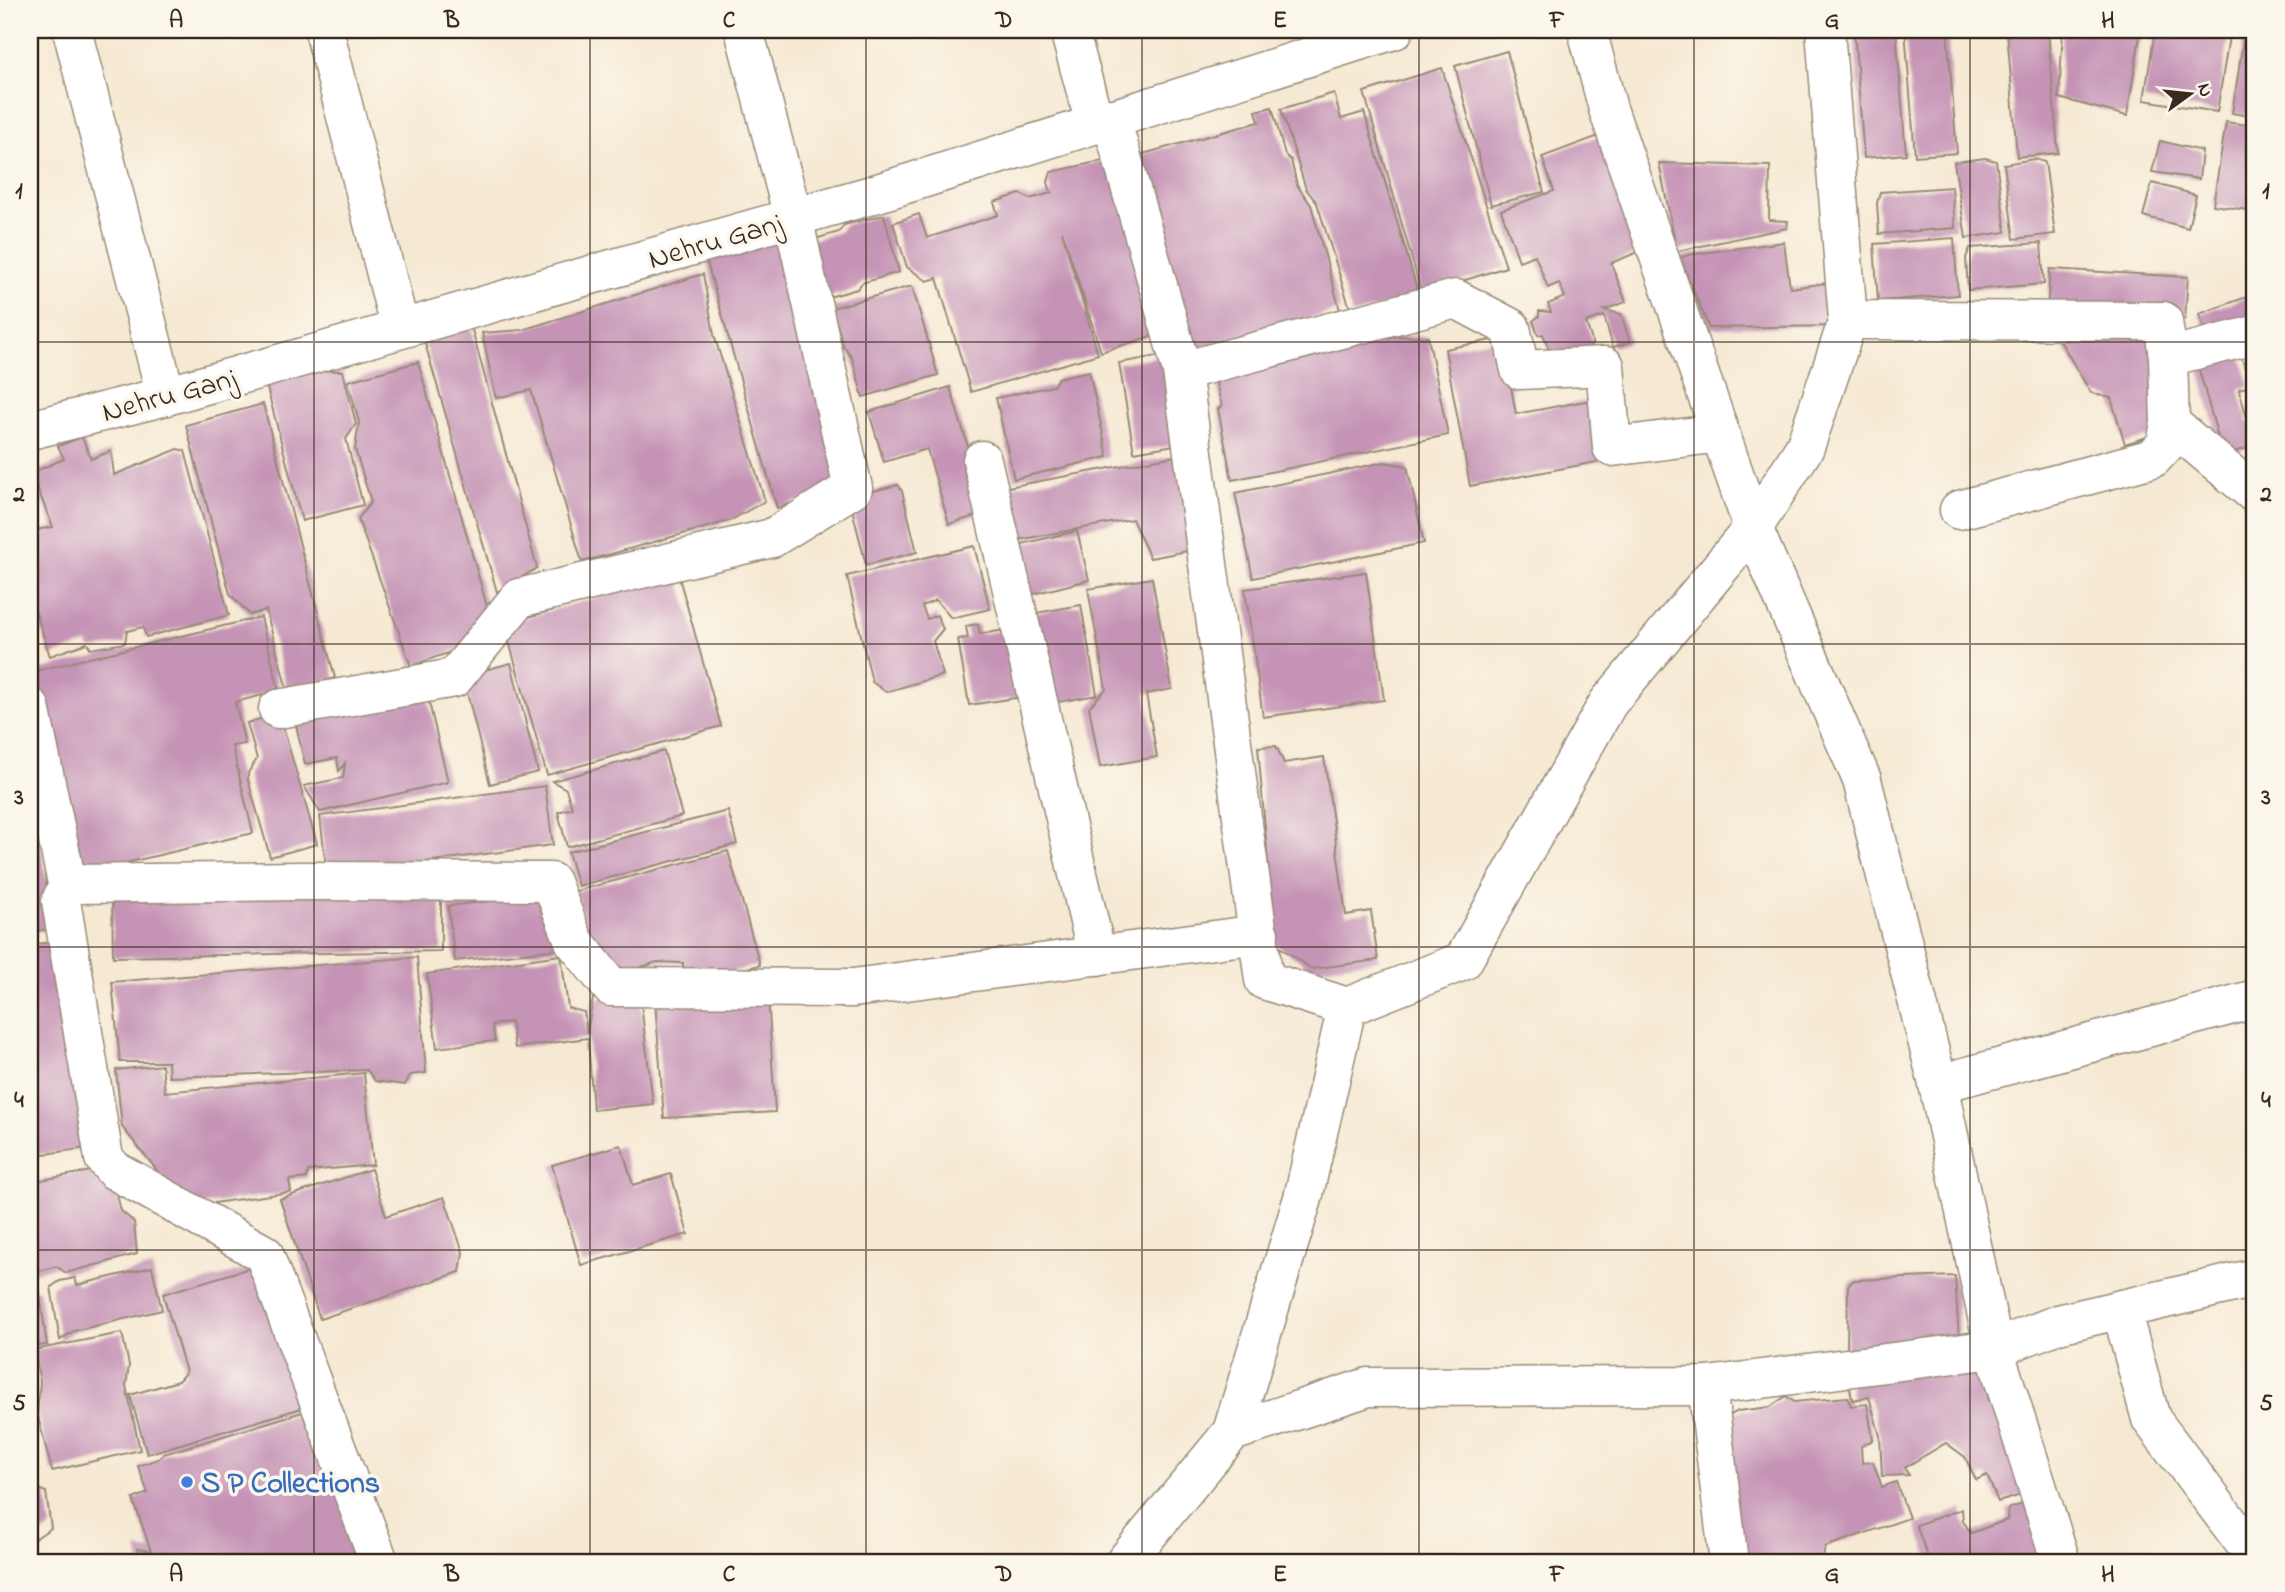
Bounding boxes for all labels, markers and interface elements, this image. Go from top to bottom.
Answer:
text: A [169,5,183,38]
text: B [443,5,460,38]
text: C [723,5,736,38]
text: D [995,5,1012,38]
text: E [1273,5,1287,38]
text: F [1549,5,1565,38]
text: G [1825,5,1839,38]
text: H [2101,5,2115,38]
north arrow [2156,60,2226,130]
text: N [2189,81,2219,100]
text: 1 [15,176,23,209]
text: 1 [2262,176,2270,209]
street label: Nehru Ganj [644,202,789,283]
street label: Nehru Ganj [98,358,243,436]
text: 2 [12,479,25,512]
text: 2 [2259,479,2272,512]
text: 3 [13,782,24,815]
text: 3 [2260,782,2271,815]
text: 4 [14,1085,24,1118]
text: 4 [2261,1085,2271,1118]
text: 5 [12,1388,26,1421]
text: 5 [2259,1388,2273,1421]
place label: S P Collections [201,1463,380,1507]
marker: S P Collections [179,1474,195,1490]
text: A [169,1559,183,1592]
text: B [443,1559,460,1592]
text: C [723,1559,736,1592]
text: D [995,1559,1012,1592]
text: E [1273,1559,1287,1592]
text: F [1549,1559,1565,1592]
text: G [1825,1559,1839,1592]
text: H [2101,1559,2115,1592]

